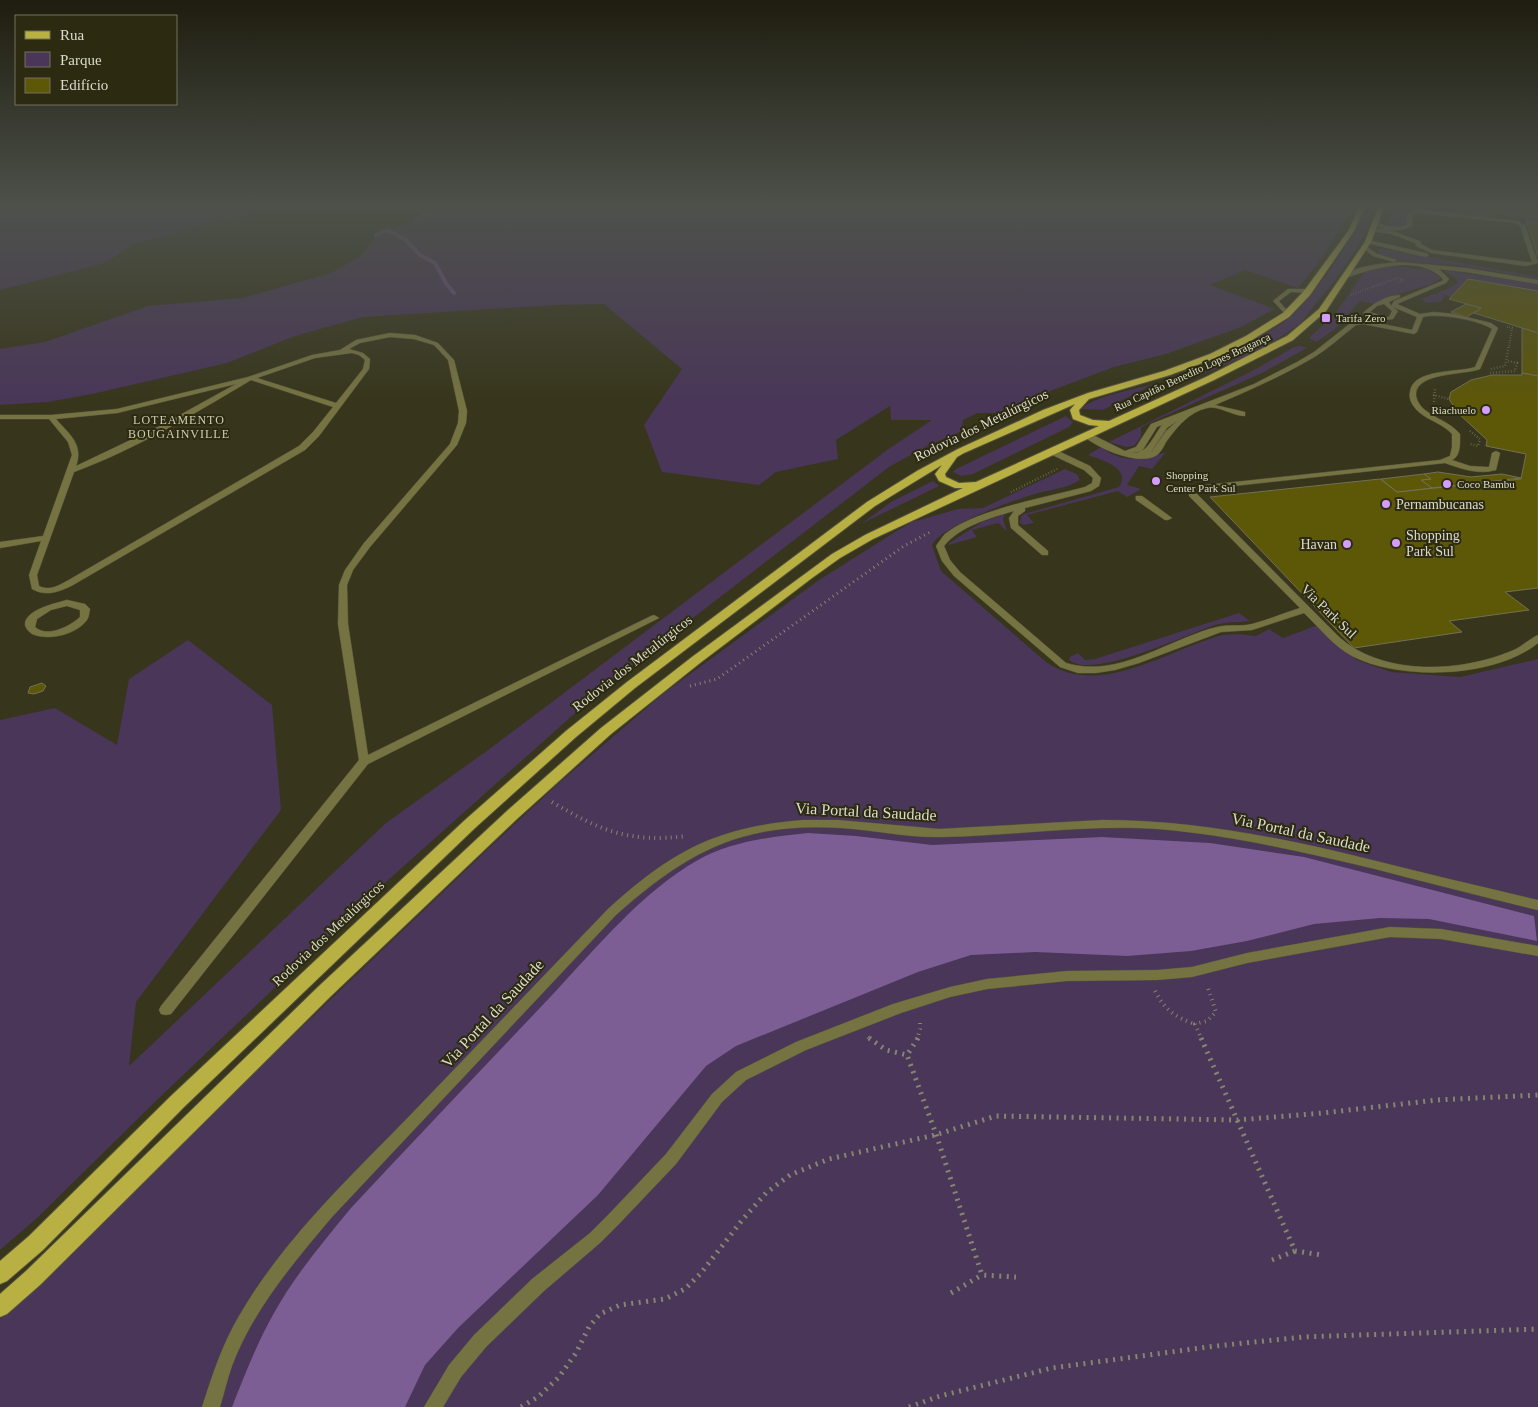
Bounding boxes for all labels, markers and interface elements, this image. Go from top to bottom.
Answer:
legend [15,15,178,105]
text: Rua [60,27,85,43]
text: Parque [60,52,102,68]
text: Edifício [60,77,108,93]
marker: Tarifa Zero [1320,312,1332,324]
place label: Tarifa Zero [1336,312,1386,324]
street label: Rua Capitão Benedito Lopes Bragança [1112,330,1272,414]
street label: Rodovia dos Metalúrgicos [912,386,1051,465]
place label: Riachuelo [1431,404,1476,416]
marker: Riachuelo [1480,404,1492,416]
district label: LOTEAMENTO BOUGAINVILLE [128,413,230,441]
place label: Shopping Center Park Sul [1166,469,1236,494]
marker: Shopping Center Park Sul [1150,475,1162,487]
marker: Coco Bambu [1441,478,1453,490]
place label: Coco Bambu [1457,478,1515,490]
place label: Pernambucanas [1396,497,1484,512]
marker: Pernambucanas [1380,498,1392,510]
place label: Shopping Park Sul [1406,528,1460,559]
place label: Havan [1300,537,1337,552]
marker: Shopping Park Sul [1390,537,1402,549]
marker: Havan [1341,538,1353,550]
street label: Via Park Sul [1298,581,1359,641]
street label: Rodovia dos Metalúrgicos [570,612,695,715]
street label: Via Portal da Saudade [795,799,937,824]
street label: Via Portal da Saudade [1230,809,1372,856]
street label: Rodovia dos Metalúrgicos [269,878,387,989]
street label: Via Portal da Saudade [438,956,547,1071]

